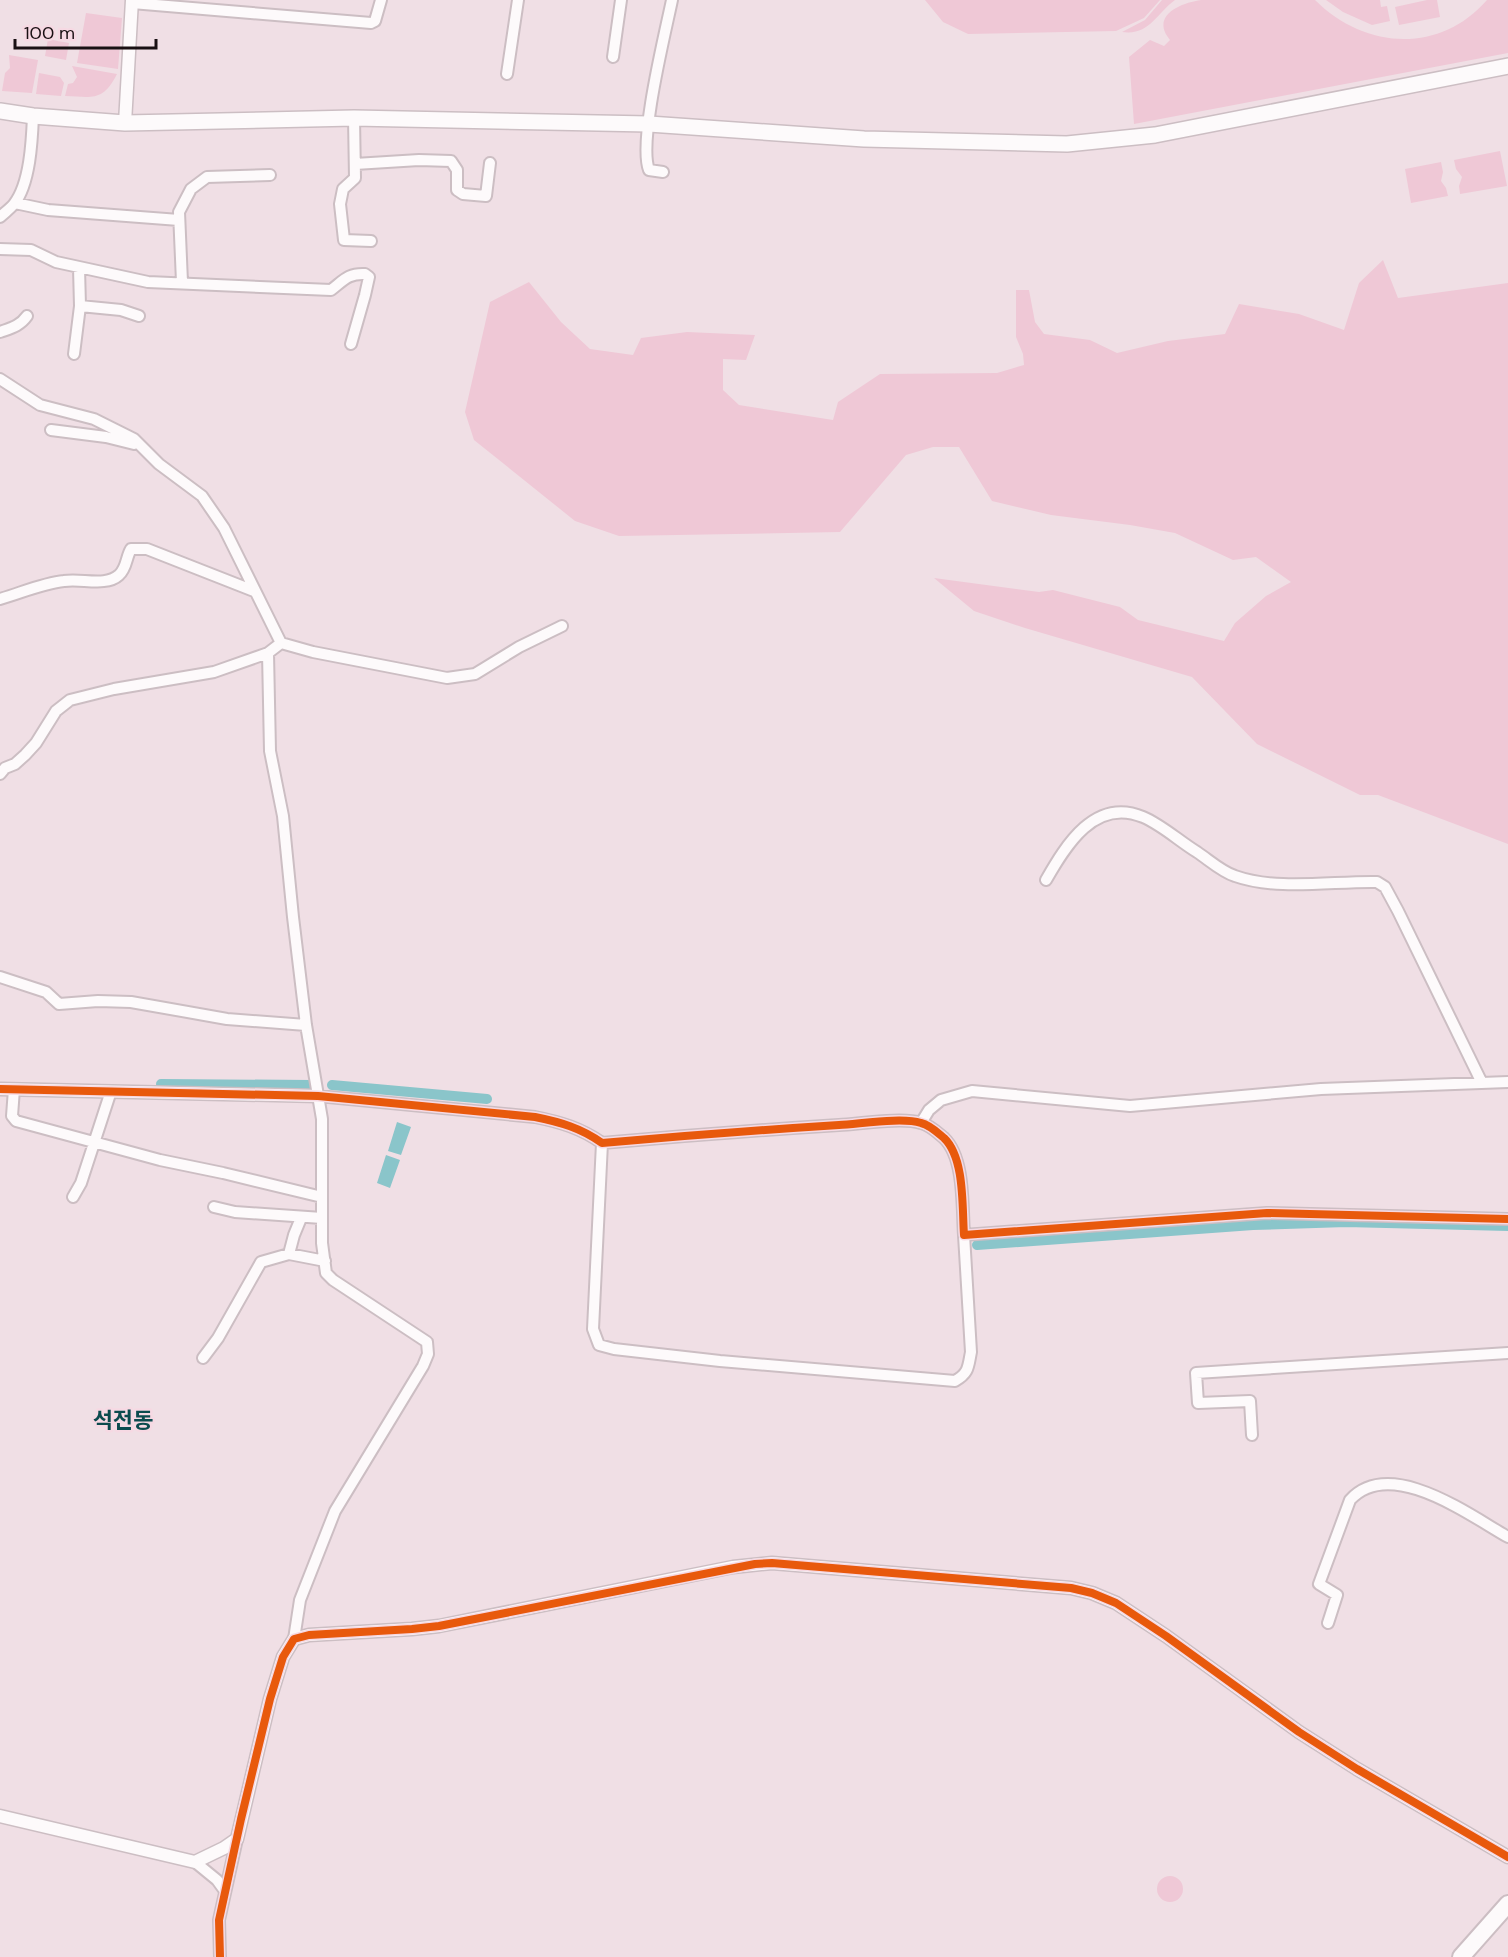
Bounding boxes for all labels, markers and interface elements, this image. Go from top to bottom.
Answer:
scale bar [15,12,156,50]
text: 100 m [24,21,75,45]
district label: 석전동 [93,1406,153,1435]

